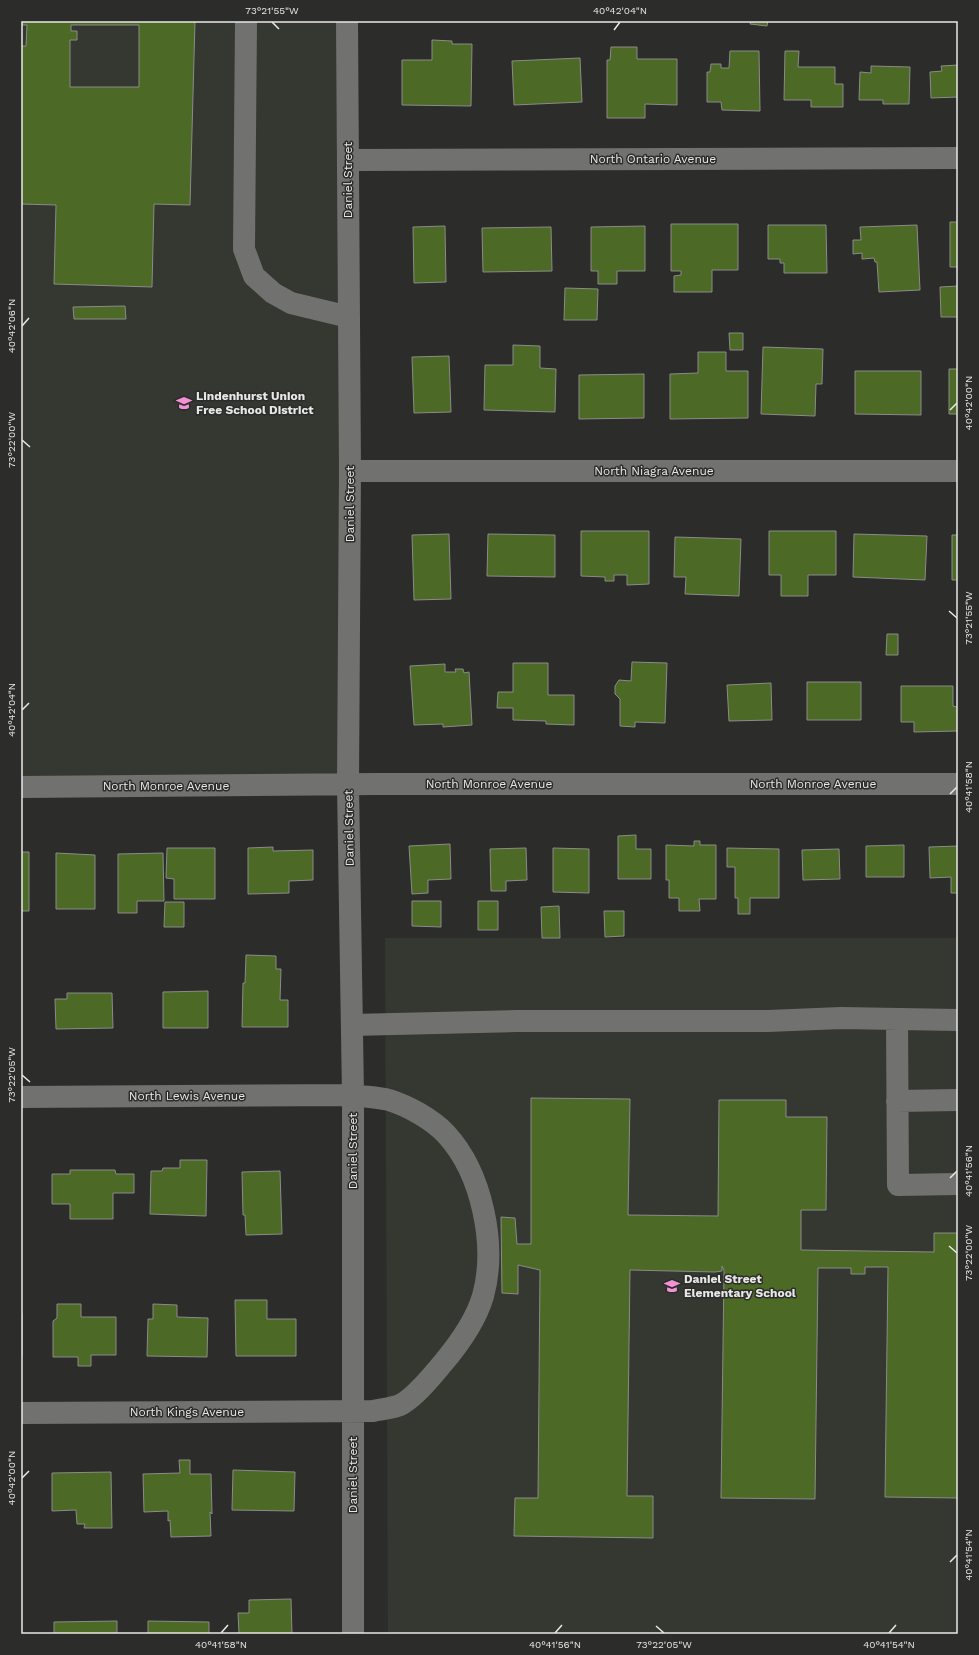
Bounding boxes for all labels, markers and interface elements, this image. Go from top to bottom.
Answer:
text: 73°21'55"W [245,5,299,16]
text: 40°42'04"N [593,5,647,16]
street label: Daniel Street [341,142,355,218]
street label: North Ontario Avenue [590,152,716,166]
text: 40°42'06"N [6,299,17,353]
text: 40°42'00"N [963,376,974,430]
place label: Lindenhurst Union Free School District [196,389,314,417]
school or university icon: Lindenhurst Union Free School District [175,394,193,412]
text: 73°22'00"W [6,412,17,468]
street label: North Niagra Avenue [594,464,714,478]
street label: Daniel Street [343,466,357,542]
text: 73°21'55"W [963,591,974,645]
text: 40°42'04"N [6,683,17,737]
text: 40°41'58"N [963,761,974,813]
street label: North Monroe Avenue [426,777,552,791]
street label: North Monroe Avenue [750,777,876,791]
street label: North Monroe Avenue [103,779,229,793]
street label: Daniel Street [341,790,357,866]
text: 73°22'05"W [6,1047,17,1103]
street label: North Lewis Avenue [129,1089,245,1103]
street label: Daniel Street [346,1113,360,1189]
text: 40°41'56"N [963,1145,974,1197]
text: 73°22'00"W [963,1225,974,1281]
place label: Daniel Street Elementary School [684,1272,796,1300]
school or university icon: Daniel Street Elementary School [663,1277,681,1295]
street label: North Kings Avenue [130,1405,244,1419]
street label: Daniel Street [346,1437,360,1513]
text: 40°42'00"N [6,1451,17,1505]
text: 40°41'54"N [963,1529,974,1581]
text: 40°41'58"N [195,1639,247,1650]
text: 40°41'56"N [529,1639,581,1650]
text: 73°22'05"W [636,1639,692,1650]
text: 40°41'54"N [863,1639,915,1650]

